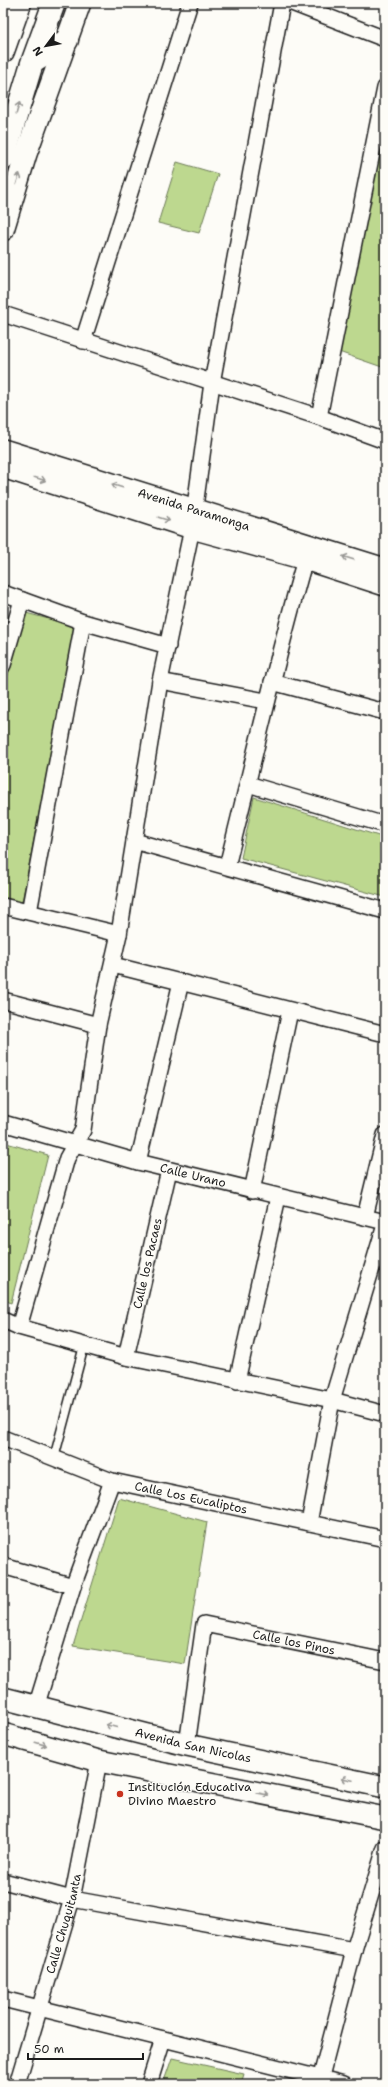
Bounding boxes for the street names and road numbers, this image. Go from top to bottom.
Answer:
street label: Avenida Paramonga [136,484,253,535]
street label: Calle Urano [158,1160,228,1191]
street label: Calle los Pacaes [129,1216,166,1310]
street label: Calle Los Eucaliptos [133,1478,249,1518]
street label: Calle los Pinos [251,1626,337,1659]
street label: Avenida San Nicolas [133,1724,253,1766]
street label: Calle Chuquitanta [42,1872,85,1976]

